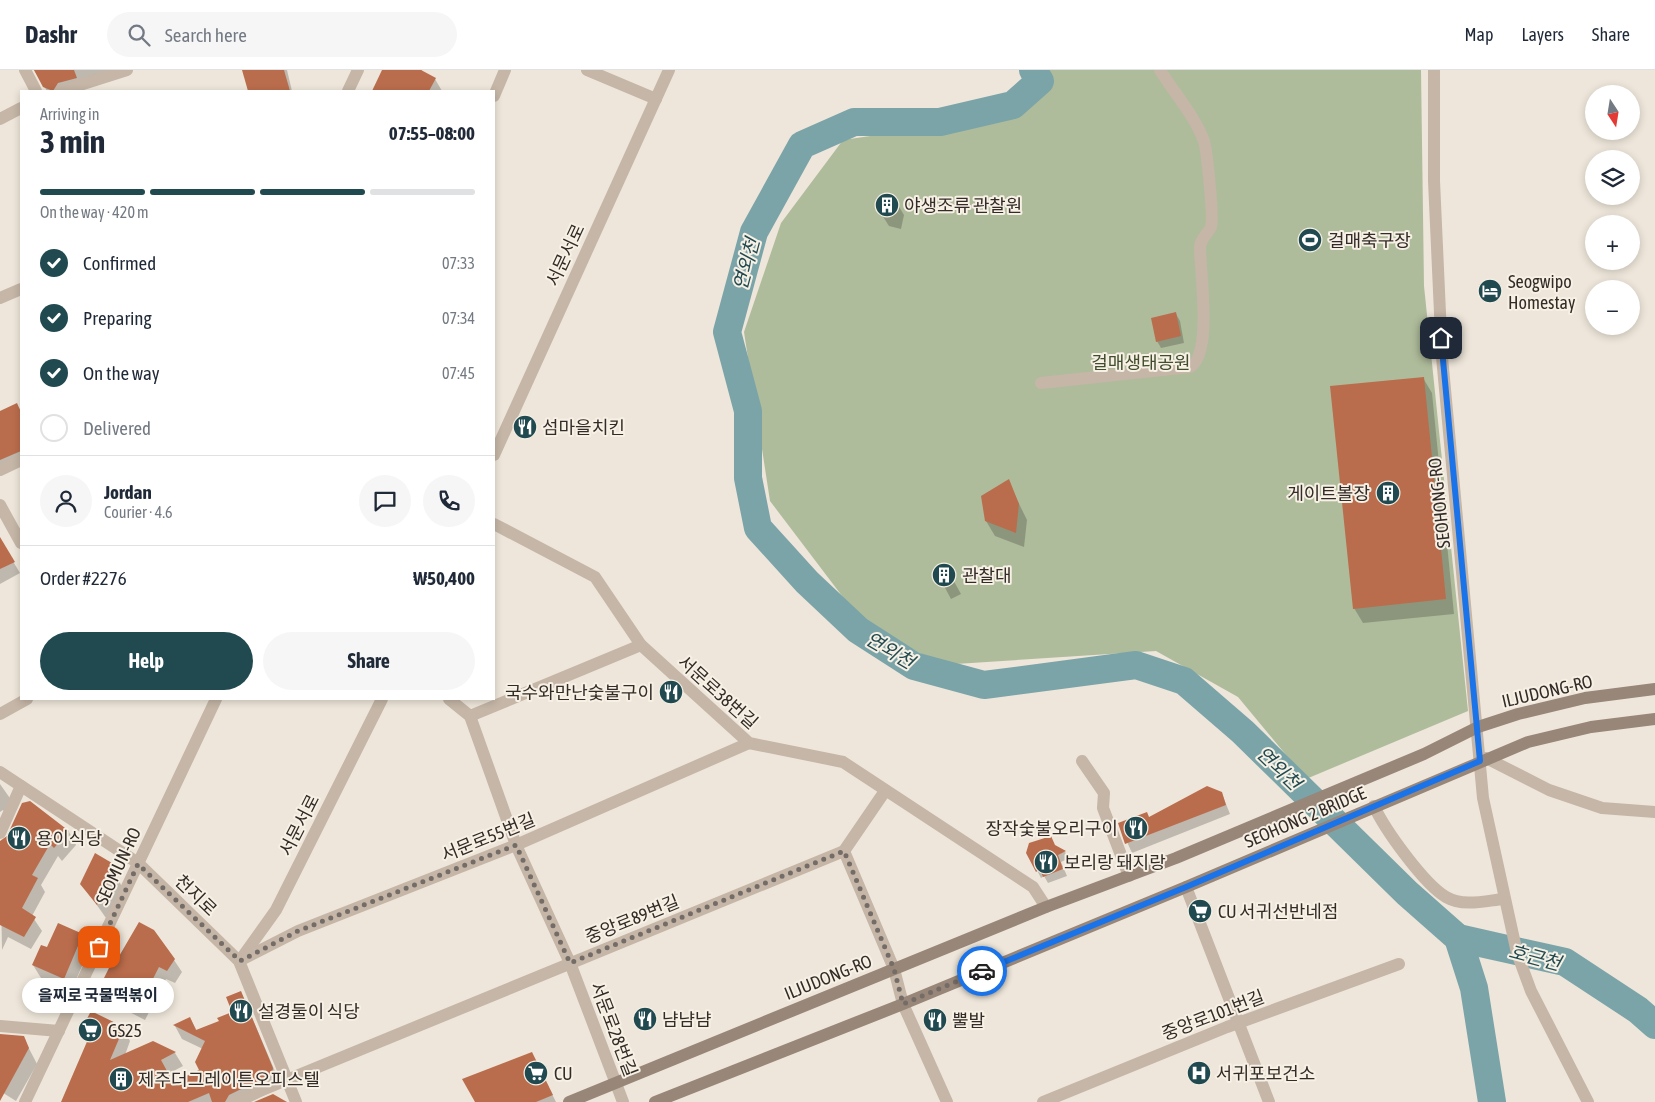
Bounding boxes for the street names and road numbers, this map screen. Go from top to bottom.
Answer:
street label: 서문서로 [541,221,589,289]
street label: SEOHONG-RO [1424,457,1454,549]
street label: 서문로38번길 [674,651,762,733]
street label: ILJUDONG-RO [1500,670,1594,712]
street label: SEOHONG 2 BRIDGE [1241,782,1369,852]
street label: 서문서로 [275,791,323,859]
street label: 서문로55번길 [438,809,538,865]
street label: SEOMUN-RO [91,824,145,908]
street label: 천지로 [171,870,221,920]
street label: 중앙로89번길 [582,891,682,947]
street label: ILJUDONG-RO [781,950,875,1004]
street label: 서문로28번길 [586,979,642,1079]
street label: 중앙로101번길 [1159,986,1267,1044]

